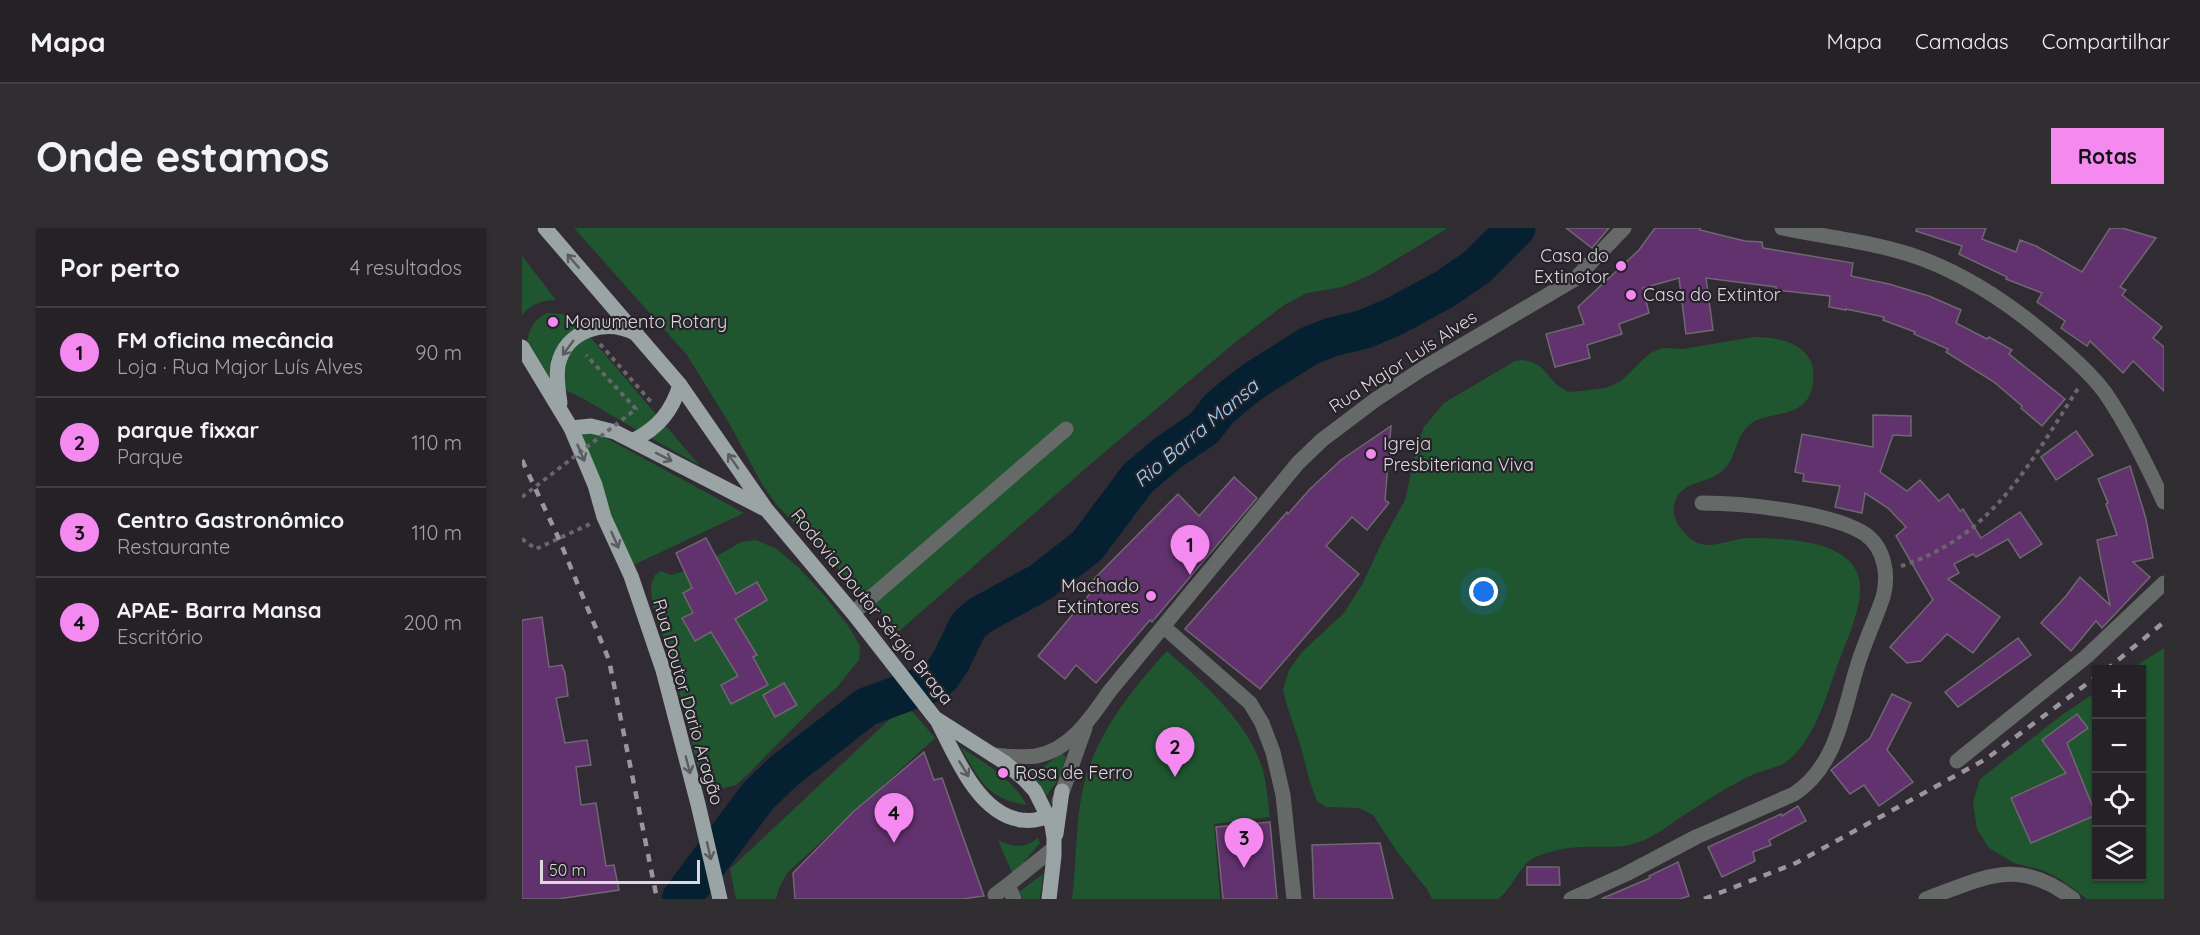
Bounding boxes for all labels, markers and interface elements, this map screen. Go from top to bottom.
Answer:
text: Mapa [30,24,106,59]
text: Mapa [1827,28,1882,54]
text: Camadas [1915,28,2009,54]
text: Compartilhar [2042,28,2170,54]
button: Rotas [2051,128,2164,184]
text: Onde estamos [36,130,330,183]
place label: Casa do Extinotor [1534,244,1609,288]
text: Por perto [60,251,180,284]
one-way arrow [566,254,580,269]
text: 4 resultados [350,255,462,280]
marker: Casa do Extinotor [1614,259,1628,273]
place label: Casa do Extintor [1643,283,1781,306]
marker: Casa do Extintor [1624,288,1638,302]
street label: Rua Major Luís Alves [1324,305,1481,418]
place label: Monumento Rotary [565,310,727,333]
marker: Monumento Rotary [546,315,560,329]
text: FM oficina mecância [117,326,334,354]
text: 1 [76,340,83,365]
text: 90 m [415,340,462,365]
one-way arrow [562,340,575,356]
text: Loja · Rua Major Luís Alves [117,354,363,379]
water label: Rio Barra Mansa [1128,372,1265,492]
text: parque fixxar [117,416,259,444]
text: 2 [74,430,85,455]
text: 110 m [412,430,462,455]
place label: Igreja Presbiteriana Viva [1383,432,1534,476]
one-way arrow [576,443,587,461]
text: Parque [117,444,183,469]
marker: Igreja Presbiteriana Viva [1364,447,1378,461]
one-way arrow [655,451,672,463]
one-way arrow [726,452,739,469]
street label: Rodovia Doutor Sérgio Braga [786,504,959,709]
text: Centro Gastronômico [117,506,344,534]
text: 3 [74,520,85,545]
text: 110 m [412,520,462,545]
pin: 1 [1170,526,1210,575]
one-way arrow [610,531,621,549]
text: Restaurante [117,534,230,559]
place label: Machado Extintores [1057,574,1139,618]
your location [1469,577,1498,606]
marker: Machado Extintores [1144,589,1158,603]
text: APAE- Barra Mansa [117,596,322,624]
street label: Rua Doutor Dario Aragão [648,596,729,808]
text: 4 [74,610,85,635]
text: 200 m [403,610,462,635]
text: Escritório [117,624,203,649]
map controls [2092,665,2146,881]
button: + [2092,665,2146,719]
button: − [2092,719,2146,773]
pin: 2 [1156,728,1194,777]
one-way arrow [683,755,694,774]
one-way arrow [958,760,970,777]
place label: Rosa de Ferro [1015,761,1133,784]
marker: Rosa de Ferro [996,766,1010,780]
button: locate [2092,773,2146,827]
pin: 4 [874,794,914,843]
pin: 3 [1224,818,1264,868]
button: layers [2092,827,2146,881]
one-way arrow [704,841,715,861]
scale bar [540,857,700,884]
text: 50 m [549,860,586,880]

